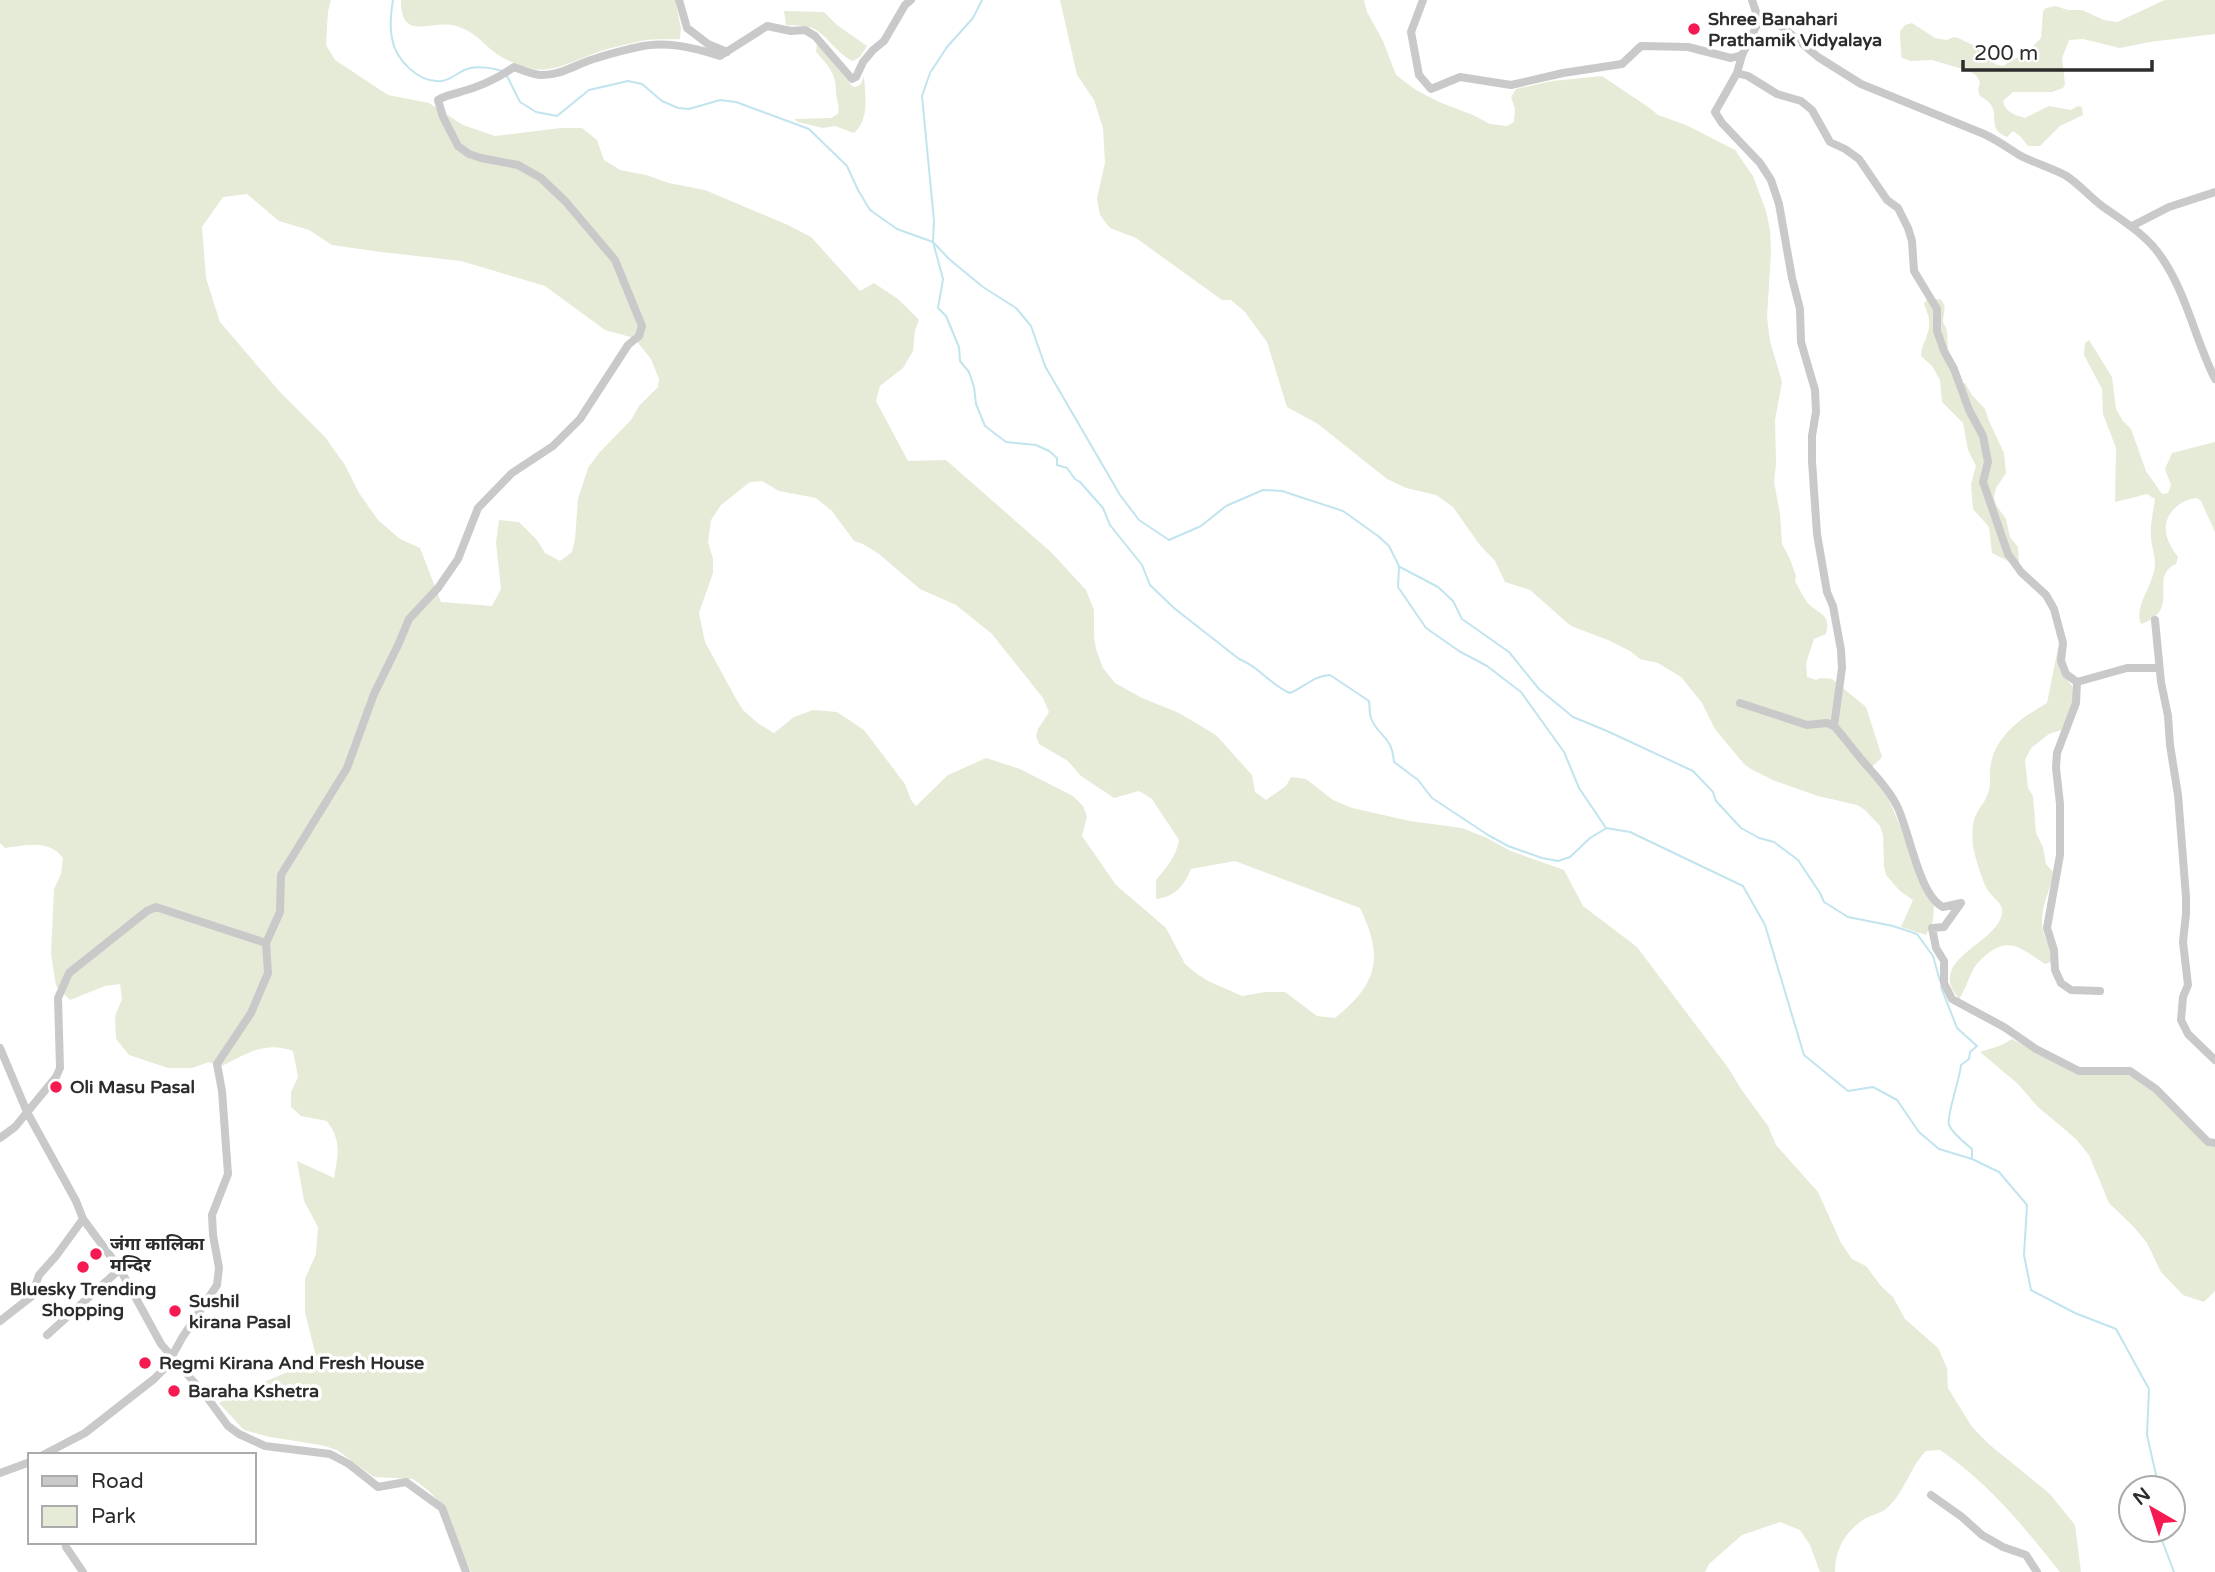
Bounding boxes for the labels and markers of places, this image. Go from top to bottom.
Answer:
place label: Shree Banahari Prathamik Vidyalaya [1708,8,1882,51]
marker: Shree Banahari Prathamik Vidyalaya [1686,21,1702,37]
place label: Oli Masu Pasal [70,1076,195,1098]
marker: Oli Masu Pasal [48,1079,64,1095]
place label: जंगा कालिका मन्दिर [110,1233,205,1276]
marker: जंगा कालिका मन्दिर [88,1246,104,1262]
marker: Bluesky Trending Shopping [75,1259,91,1275]
place label: Bluesky Trending Shopping [10,1278,156,1321]
place label: Sushil kirana Pasal [189,1290,291,1333]
marker: Sushil kirana Pasal [167,1303,183,1319]
place label: Regmi Kirana And Fresh House [159,1352,424,1374]
marker: Regmi Kirana And Fresh House [137,1355,153,1371]
place label: Baraha Kshetra [188,1380,319,1402]
marker: Baraha Kshetra [166,1383,182,1399]

